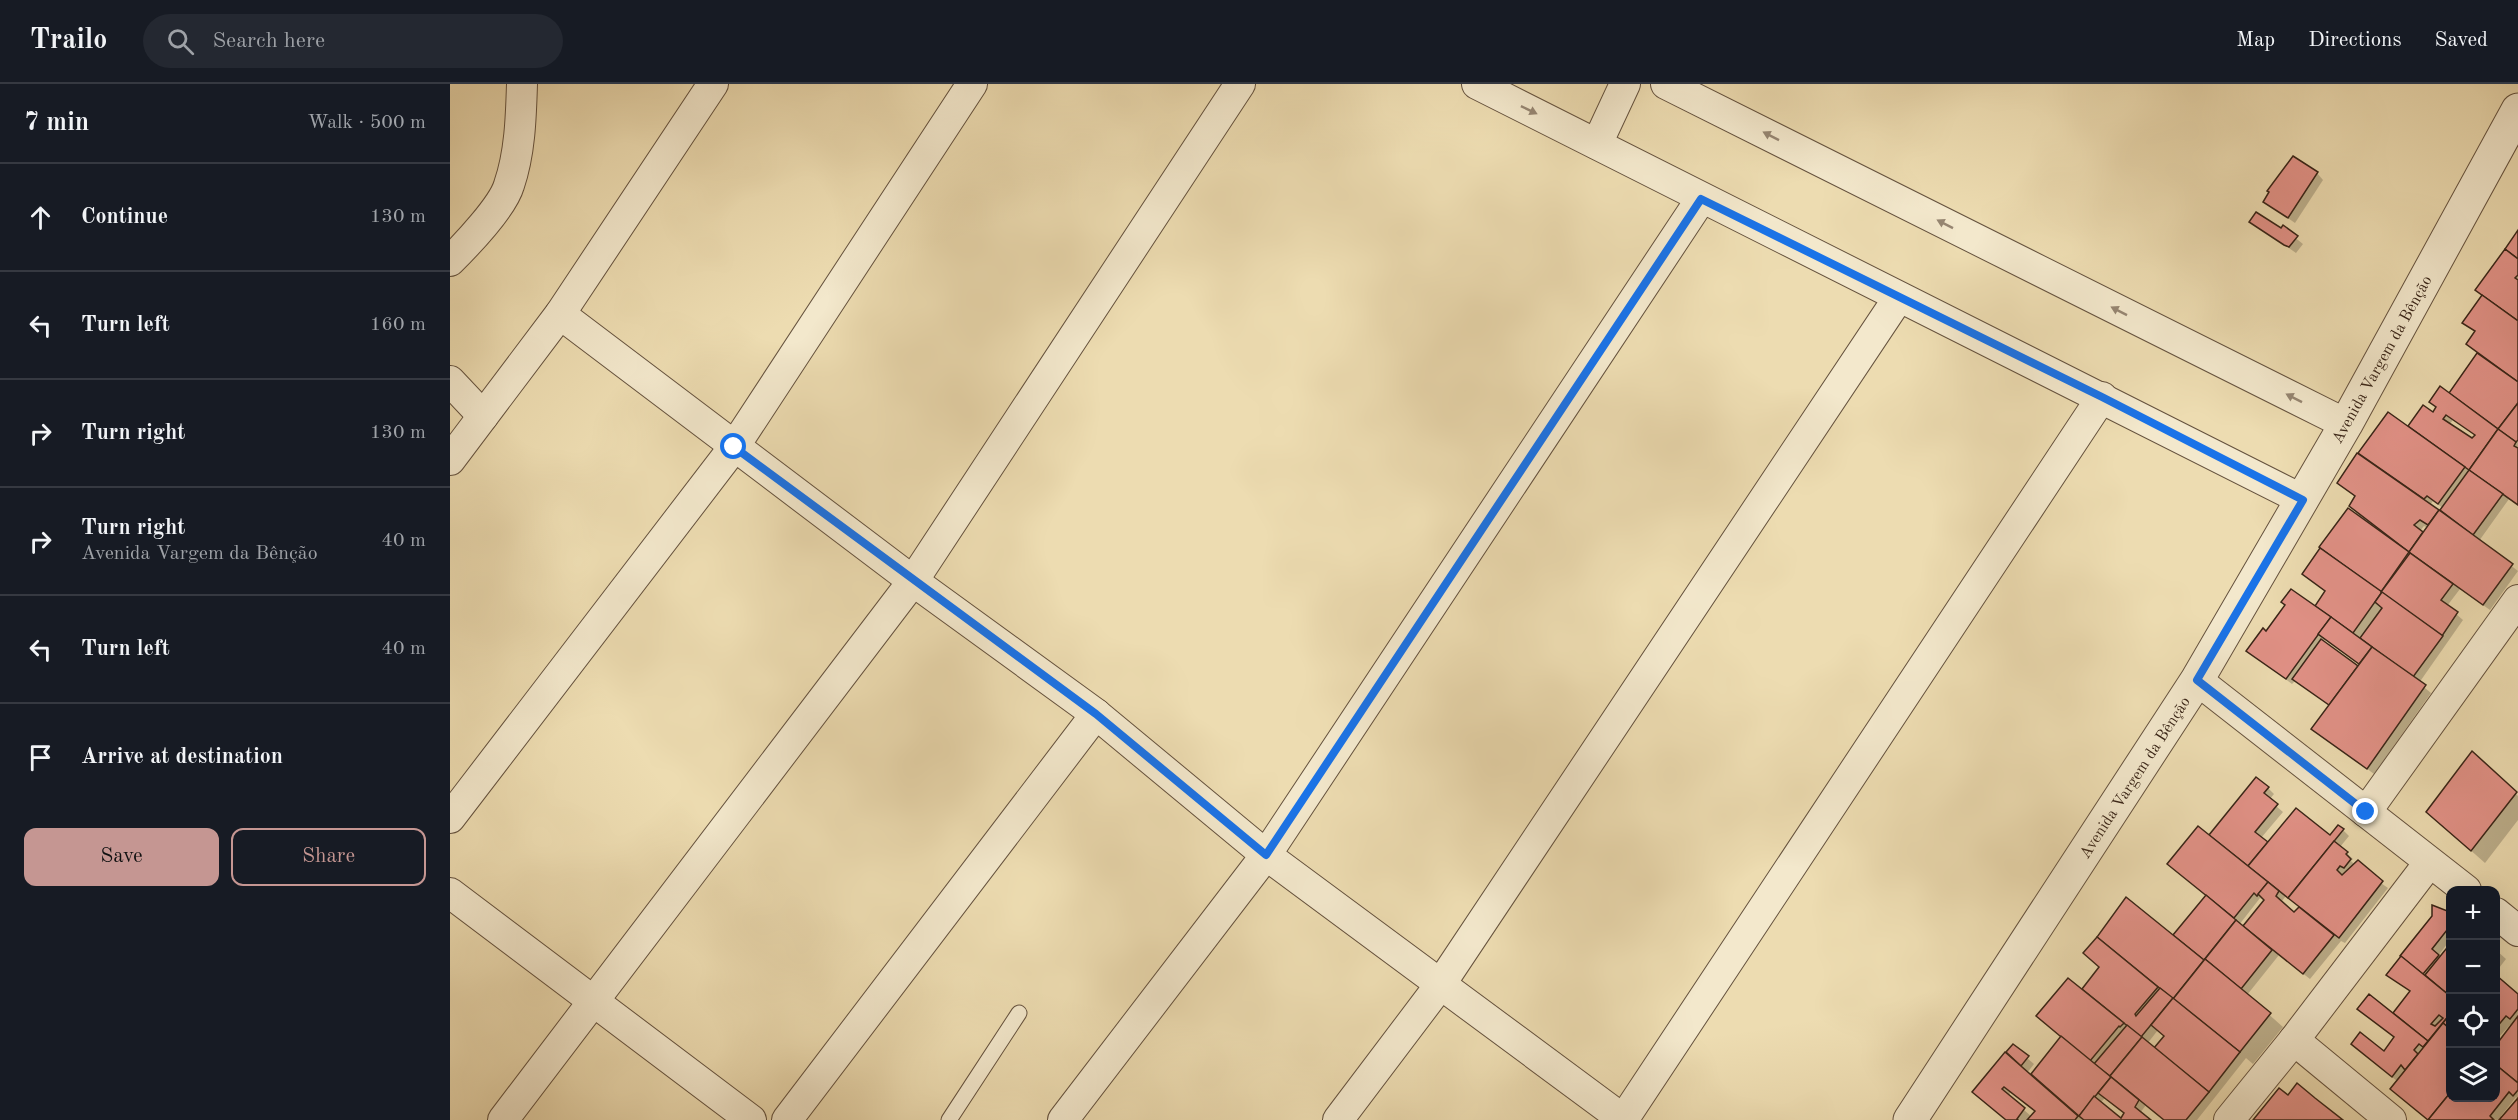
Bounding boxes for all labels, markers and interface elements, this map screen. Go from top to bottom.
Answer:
search box [143,14,563,68]
icon: search [164,25,197,58]
text: Trailo [30,27,107,55]
text: Search here [212,30,325,52]
text: Map [2236,30,2275,51]
text: Directions [2308,30,2402,51]
text: Saved [2435,30,2488,51]
one-way arrow [1521,105,1538,115]
text: 7 min [24,110,89,136]
text: Walk · 500 m [307,113,426,133]
one-way arrow [1762,132,1779,141]
icon: ahead [24,201,57,234]
text: Continue [81,206,168,228]
text: 130 m [370,207,426,227]
one-way arrow [1936,219,1954,229]
street label: Avenida Vargem da Bênção [2330,273,2436,447]
one-way arrow [2111,306,2128,315]
icon: left [24,309,57,342]
text: Turn left [81,314,170,336]
text: 160 m [370,315,426,335]
one-way arrow [2285,393,2302,403]
icon: right [24,417,57,450]
text: Turn right [81,422,185,444]
text: 130 m [370,423,426,443]
route start [720,433,746,459]
text: Turn right [81,517,185,539]
icon: right [24,525,57,558]
text: 40 m [381,531,426,551]
text: Avenida Vargem da Bênção [81,544,318,564]
icon: left [24,633,57,666]
text: Turn left [81,638,170,660]
text: 40 m [381,639,426,659]
street label: Avenida Vargem da Bênção [2077,694,2194,862]
icon: arrive [24,741,57,774]
text: Arrive at destination [81,746,283,768]
route end [2352,798,2378,824]
button: Save [24,828,219,886]
button: Share [231,828,426,886]
map controls [2446,886,2500,1102]
button: + [2446,886,2500,940]
button: − [2446,940,2500,994]
button: locate [2446,994,2500,1048]
button: layers [2446,1048,2500,1102]

